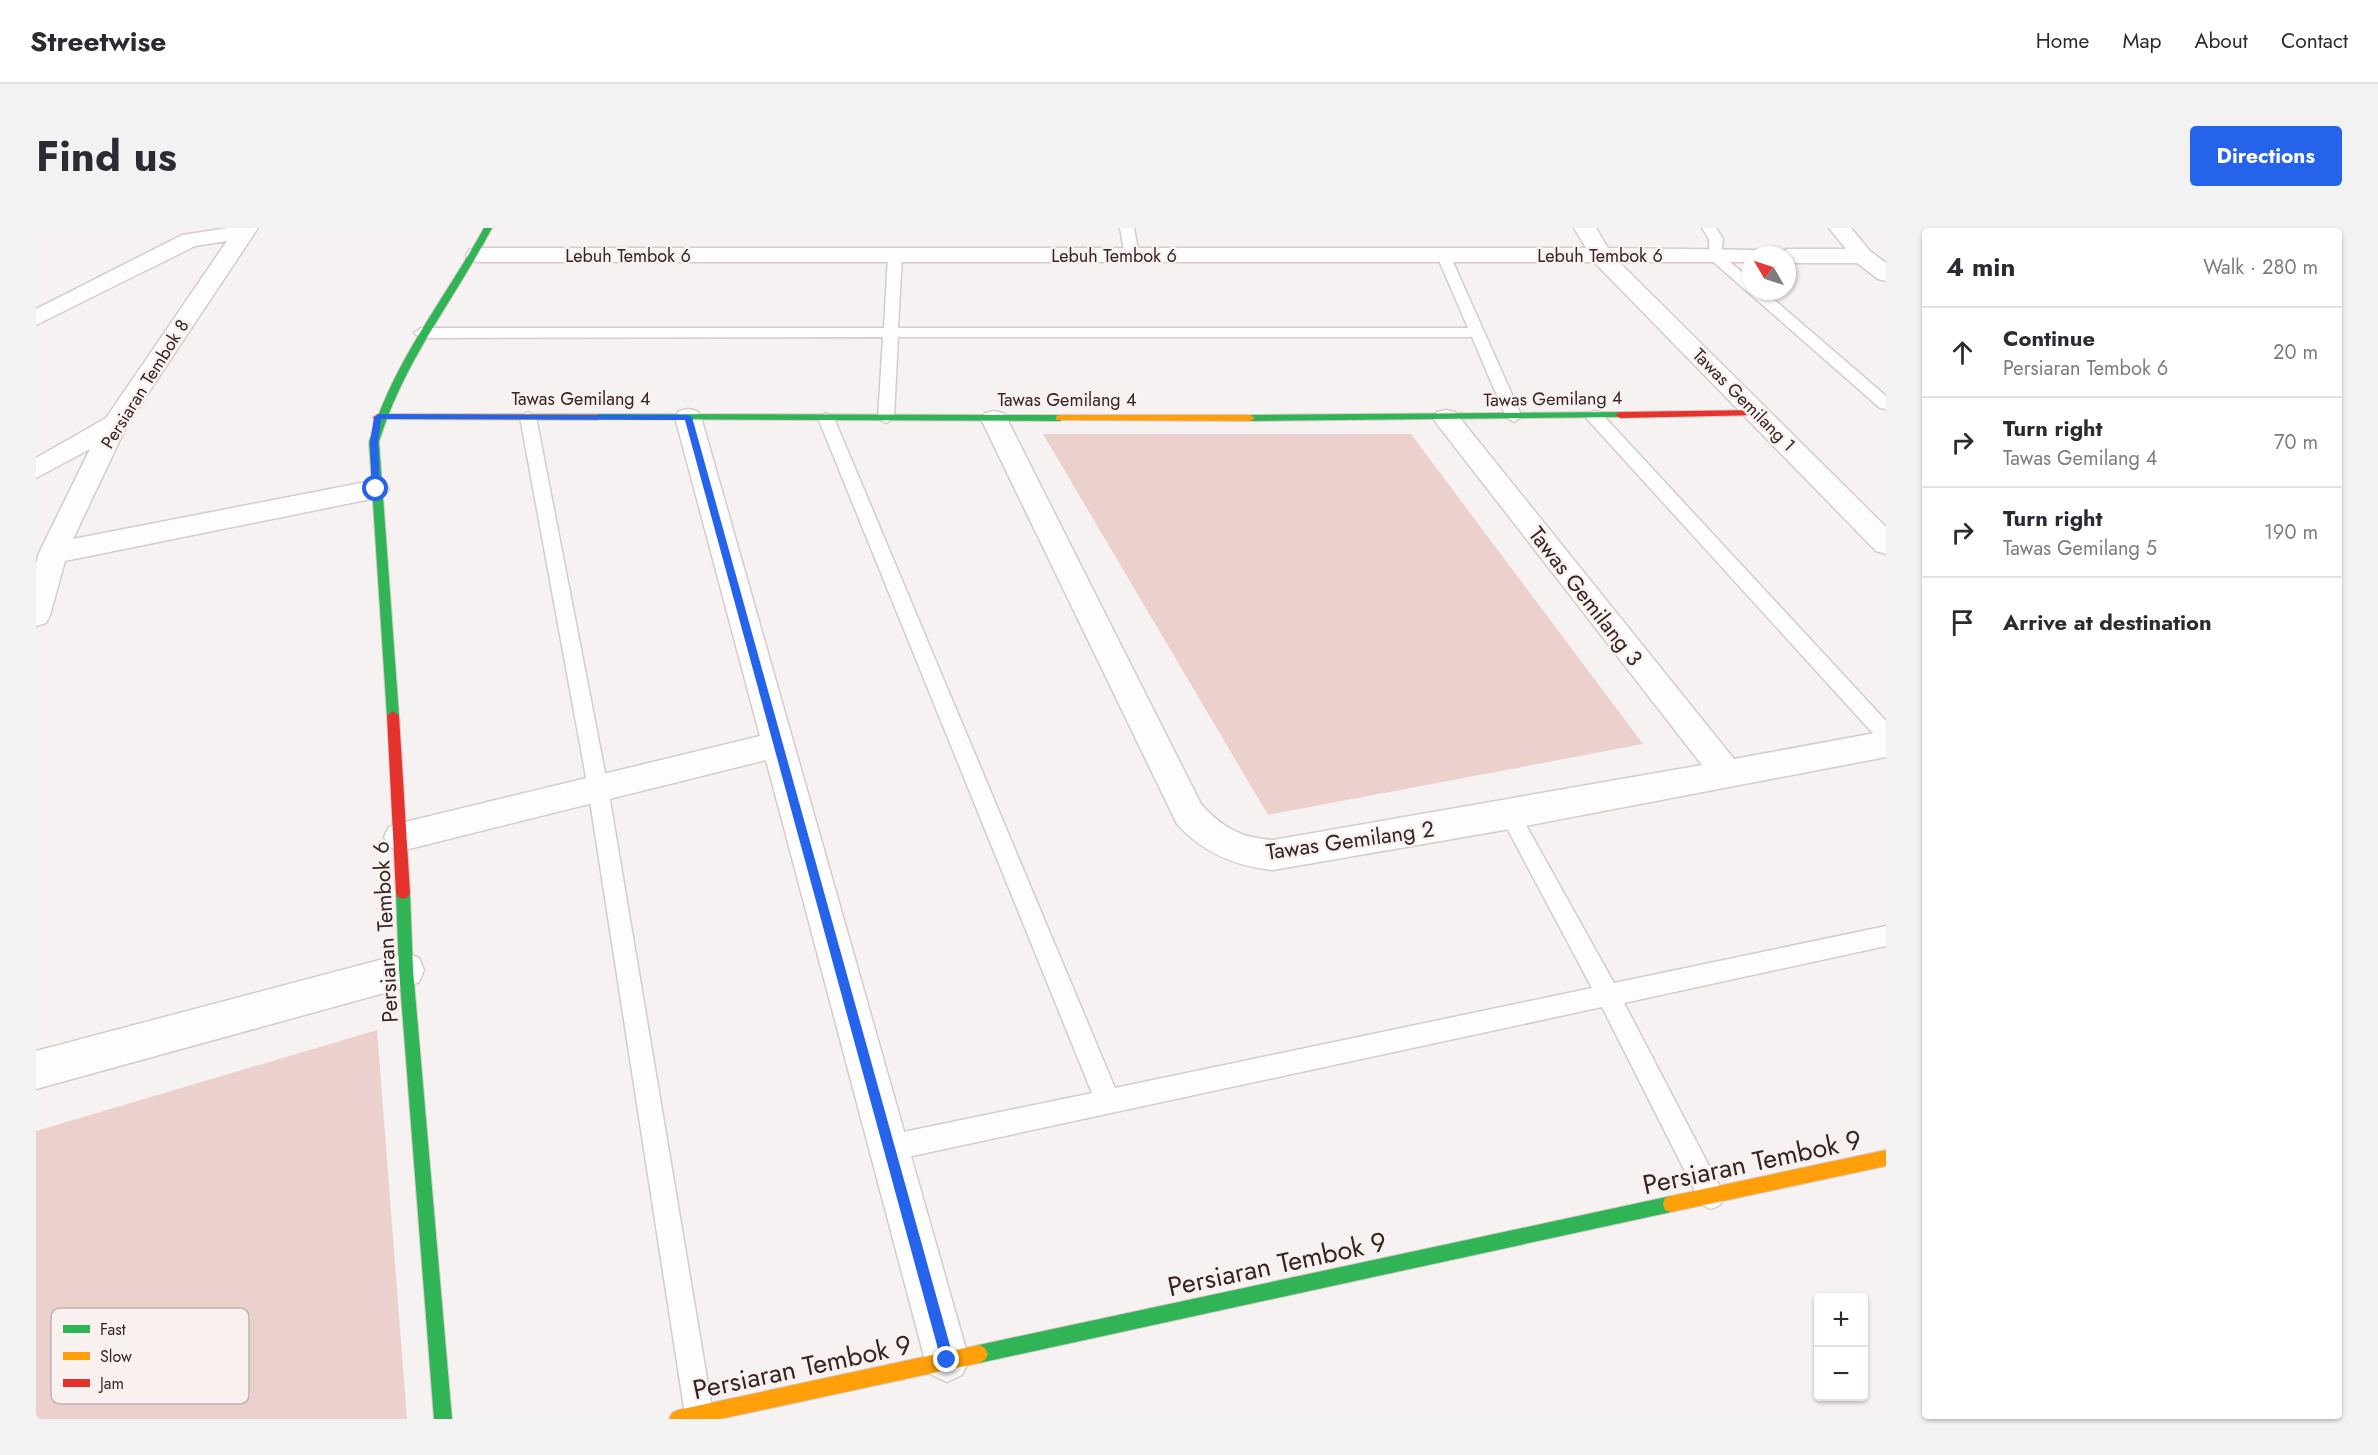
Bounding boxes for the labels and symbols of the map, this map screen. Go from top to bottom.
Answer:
street label: Lebuh Tembok 6 [565,243,691,269]
street label: Lebuh Tembok 6 [1051,243,1177,269]
street label: Lebuh Tembok 6 [1537,243,1663,269]
north arrow [1742,246,1796,300]
street label: Persiaran Tembok 8 [95,314,195,454]
street label: Tawas Gemilang 1 [1686,342,1802,458]
street label: Tawas Gemilang 4 [1483,385,1623,413]
street label: Tawas Gemilang 4 [511,386,651,412]
street label: Tawas Gemilang 4 [997,387,1137,413]
route start [362,475,388,501]
street label: Tawas Gemilang 3 [1521,520,1651,672]
street label: Tawas Gemilang 2 [1264,812,1436,868]
street label: Persiaran Tembok 6 [364,840,406,1024]
street label: Persiaran Tembok 9 [1639,1120,1865,1204]
street label: Persiaran Tembok 9 [1164,1222,1390,1306]
legend [51,1308,249,1404]
text: Fast [100,1318,126,1341]
street label: Persiaran Tembok 9 [689,1325,915,1409]
text: Slow [100,1345,132,1368]
route end [933,1346,959,1372]
text: Jam [98,1372,124,1395]

